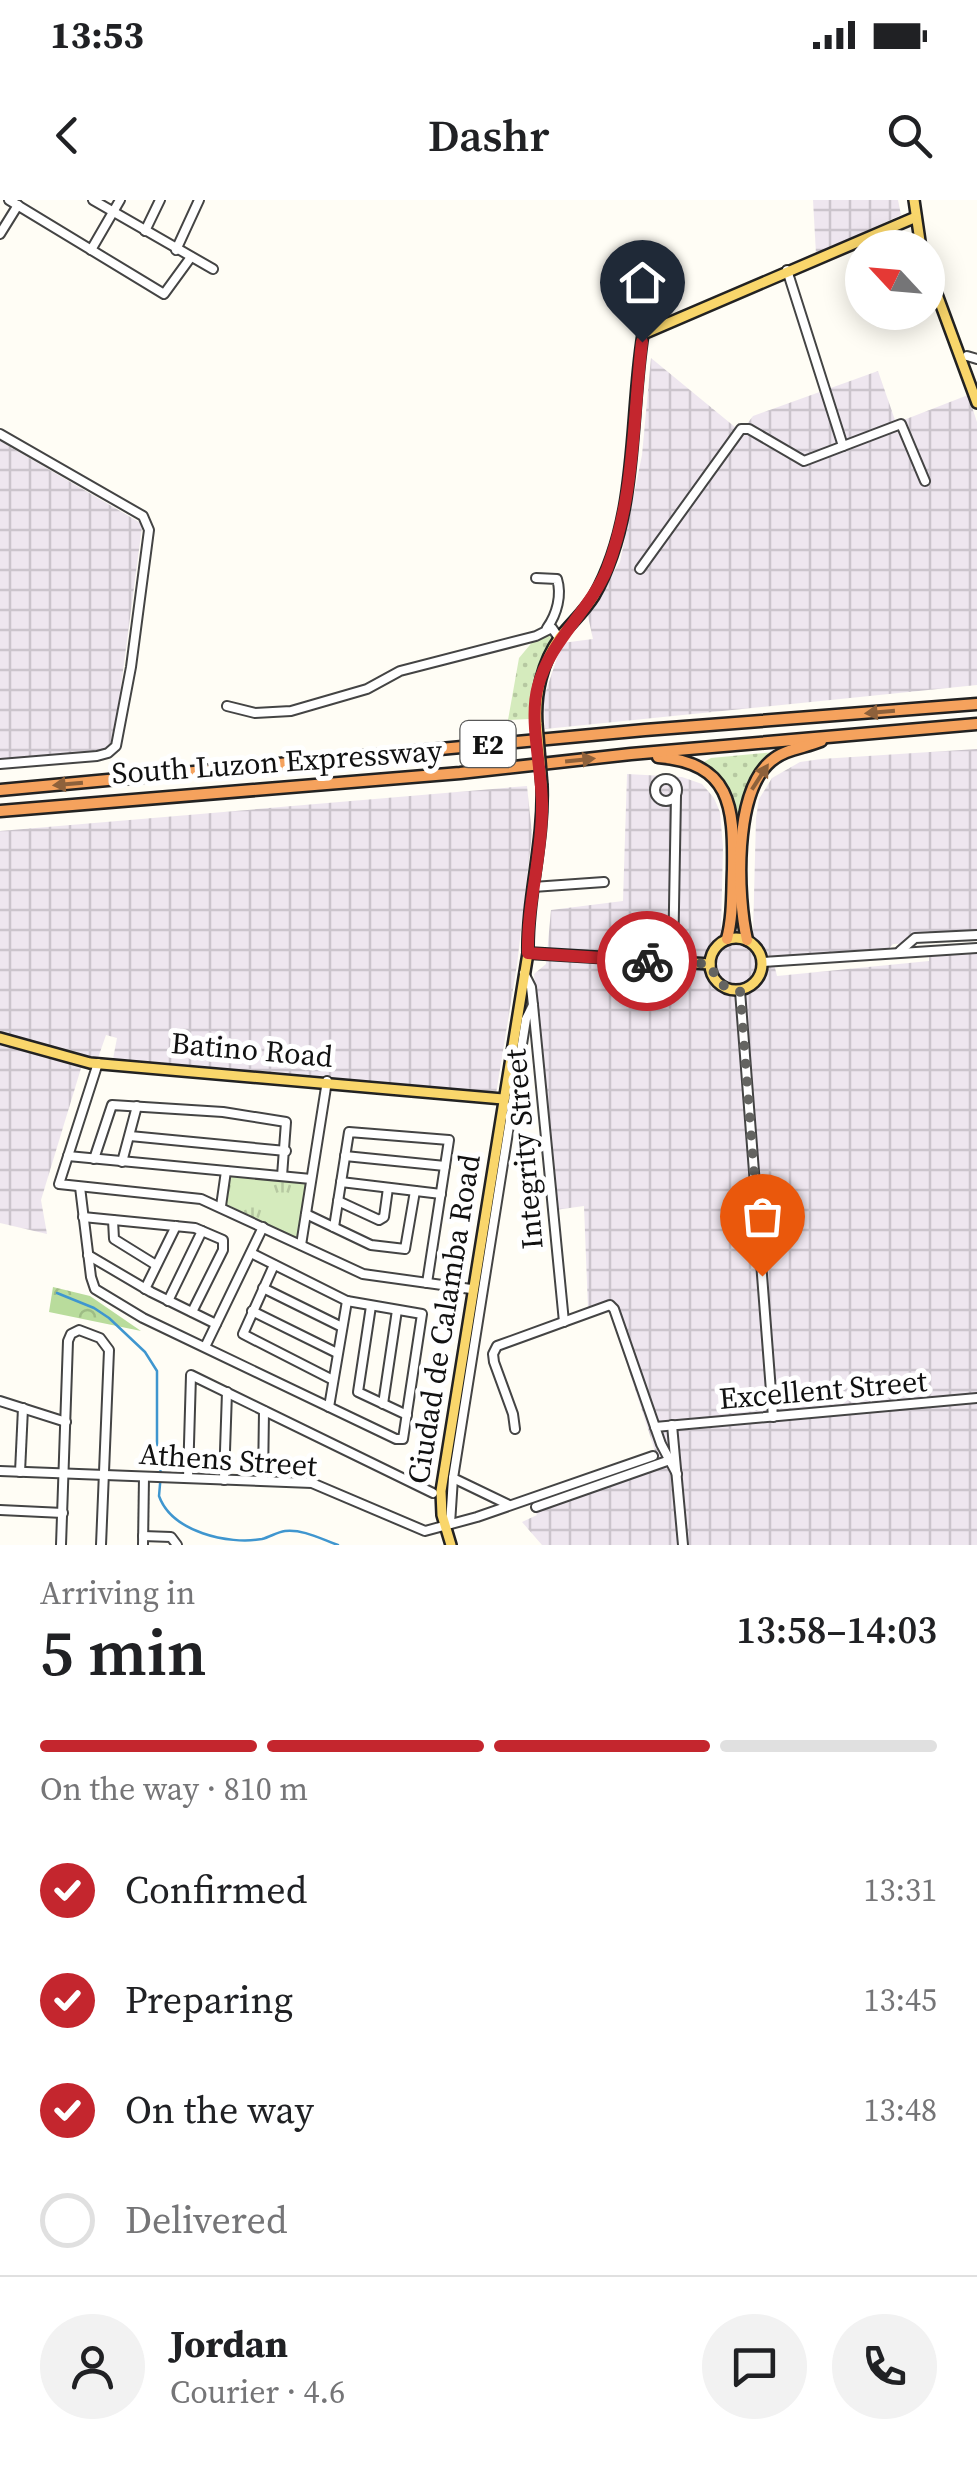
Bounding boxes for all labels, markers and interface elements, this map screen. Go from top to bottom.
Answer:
text: 13:53 [50,9,144,61]
text: Dashr [428,104,549,166]
icon: back [40,108,95,163]
icon: search [882,108,937,163]
north arrow [845,230,945,330]
map controls [845,230,945,330]
pin [600,240,685,343]
icon: home [615,255,670,310]
one-way arrow [863,704,895,720]
road number: E2 [460,721,516,767]
street label: South Luzon Expressway [110,729,444,793]
one-way arrow [565,752,597,768]
one-way arrow [750,764,768,791]
one-way arrow [52,776,83,792]
courier [597,911,697,1011]
icon: bike [620,934,675,989]
street label: Batino Road [169,1022,335,1077]
street label: Integrity Street [494,1047,553,1251]
street label: Ciudad de Calamba Road [397,1151,490,1487]
pin [720,1174,805,1277]
icon: bag [735,1189,790,1244]
street label: Excellent Street [717,1360,929,1419]
street label: Athens Street [138,1433,319,1486]
text: Arriving in [40,1571,195,1615]
text: 13:58–14:03 [736,1604,937,1656]
text: 5 min [40,1608,207,1697]
text: On the way · 810 m [40,1767,308,1811]
icon: check [40,1863,95,1918]
text: Confirmed [125,1864,307,1916]
text: 13:31 [863,1868,937,1912]
icon: check [40,1973,95,2028]
text: Preparing [125,1974,293,2026]
text: 13:45 [863,1978,937,2022]
icon: check [40,2083,95,2138]
text: On the way [125,2084,314,2136]
text: 13:48 [863,2088,937,2132]
text: Delivered [125,2194,288,2246]
button: person [40,2314,145,2419]
button: chat [702,2314,807,2419]
button: phone [832,2314,937,2419]
text: Jordan [170,2318,288,2370]
text: Courier · 4.6 [170,2370,345,2414]

